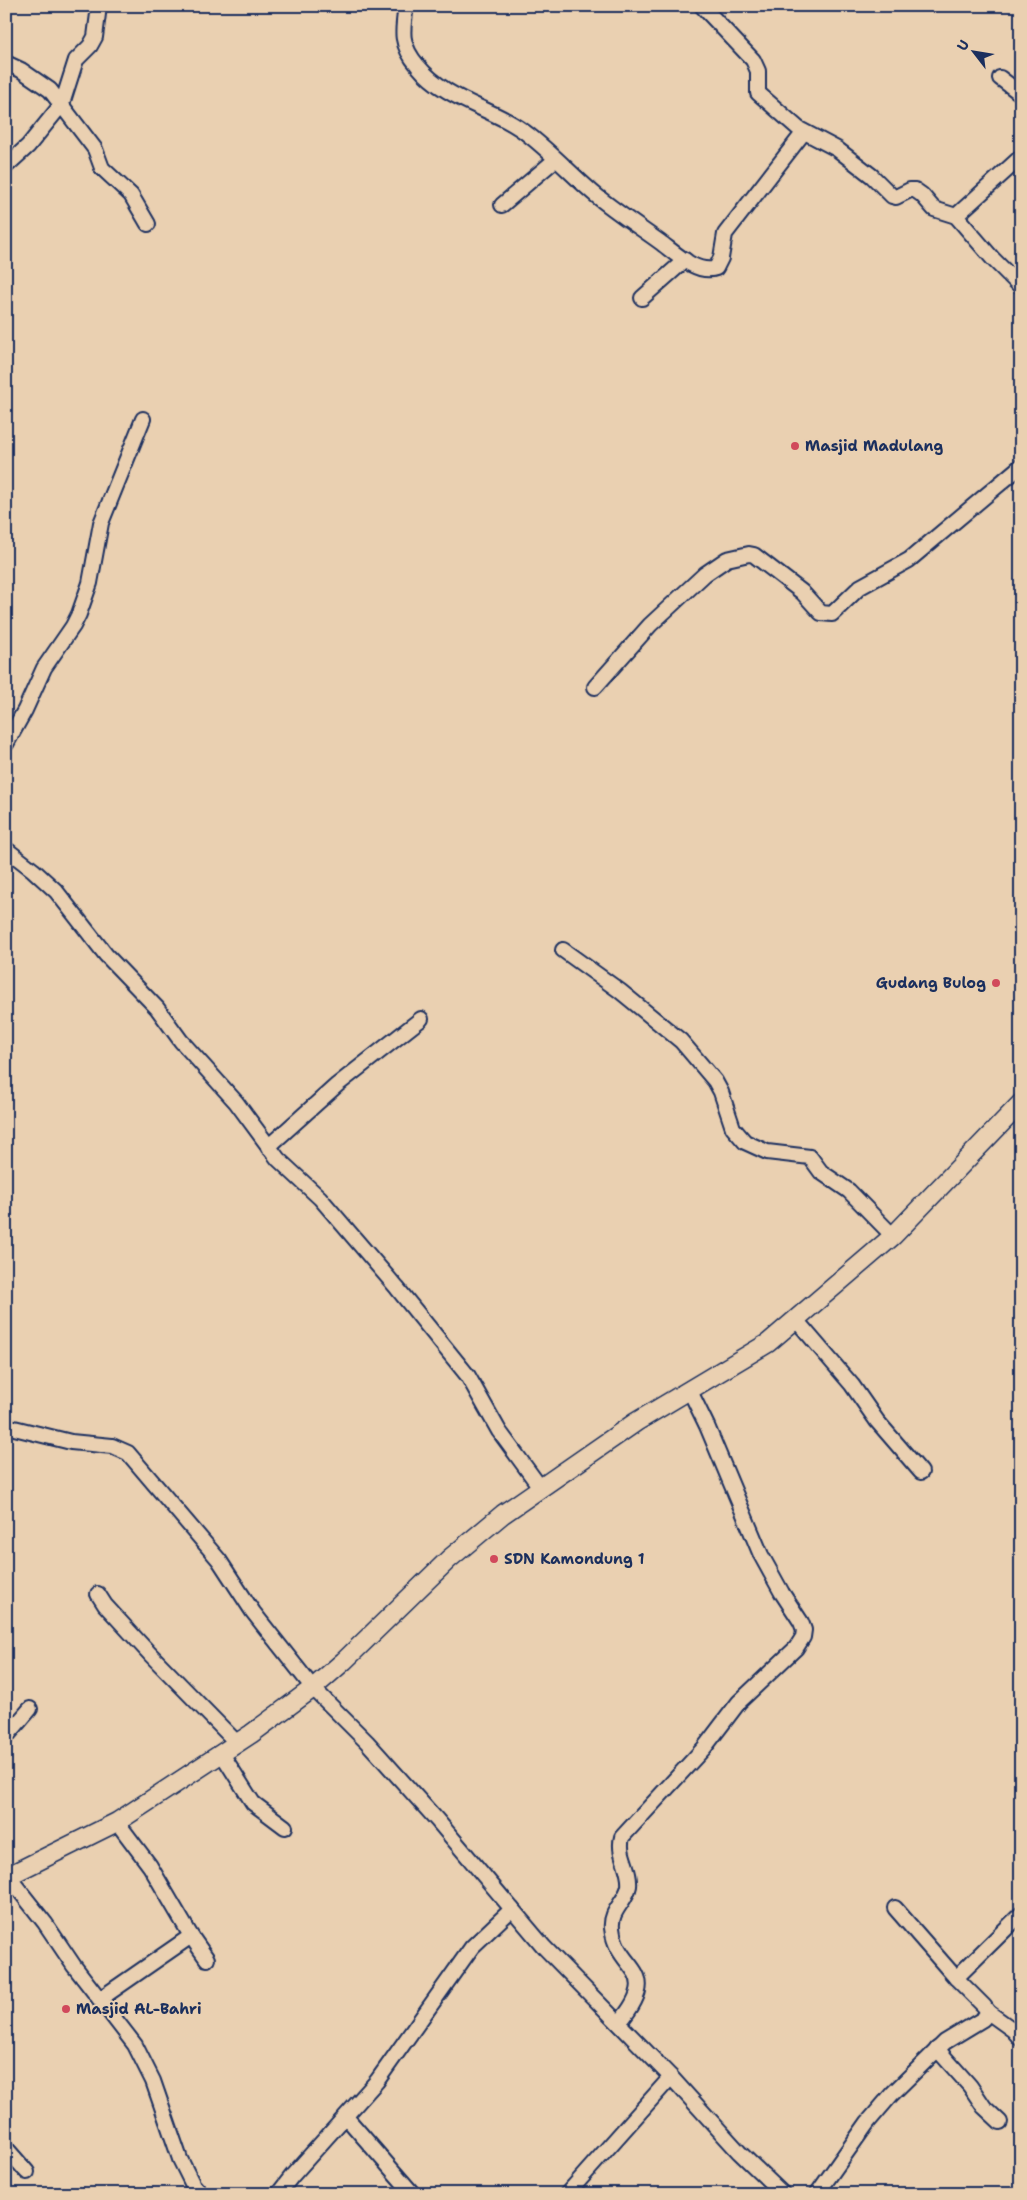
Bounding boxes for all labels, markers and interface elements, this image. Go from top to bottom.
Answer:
north arrow [950,28,1000,78]
text: U [953,37,973,54]
place label: Masjid Madulang [805,436,943,456]
marker: Masjid Madulang [789,440,801,452]
place label: Gudang Bulog [876,973,986,993]
marker: Gudang Bulog [990,977,1002,989]
place label: SDN Kamondung 1 [504,1549,645,1569]
marker: SDN Kamondung 1 [488,1553,500,1565]
place label: Masjid AL-Bahri [76,1999,202,2019]
marker: Masjid AL-Bahri [60,2003,72,2015]

